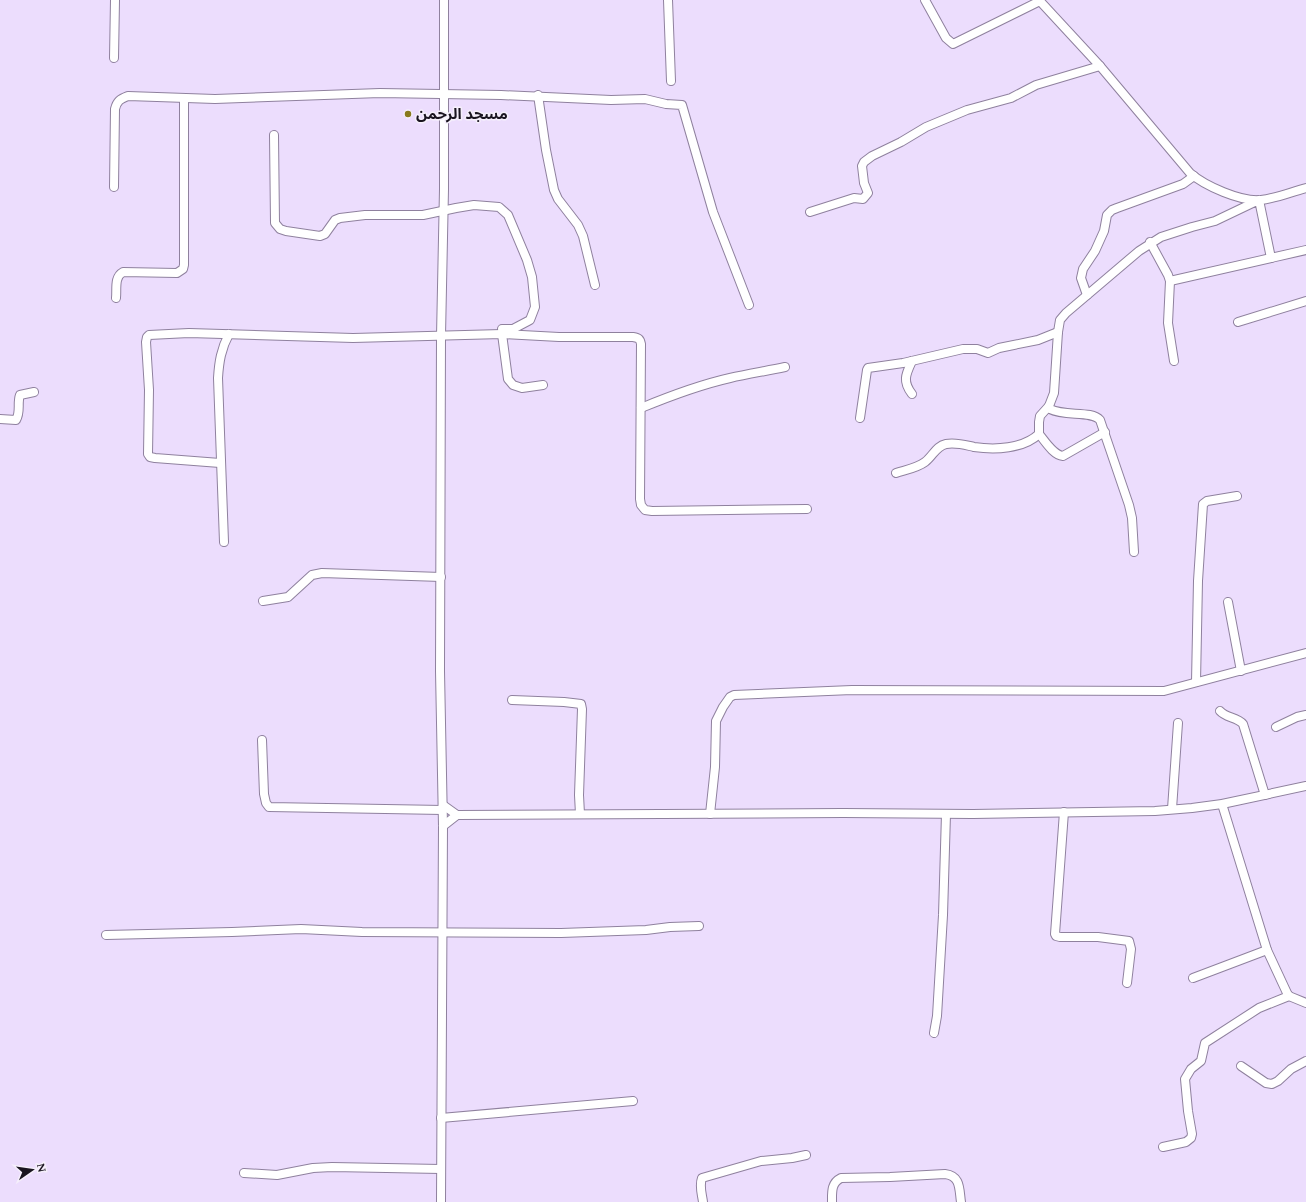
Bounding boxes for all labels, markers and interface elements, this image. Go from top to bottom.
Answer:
place label: مسجد الرحمن [416,103,508,126]
marker: مسجد الرحمن [403,109,413,119]
north arrow [12,1150,52,1190]
text: N [32,1162,51,1174]

